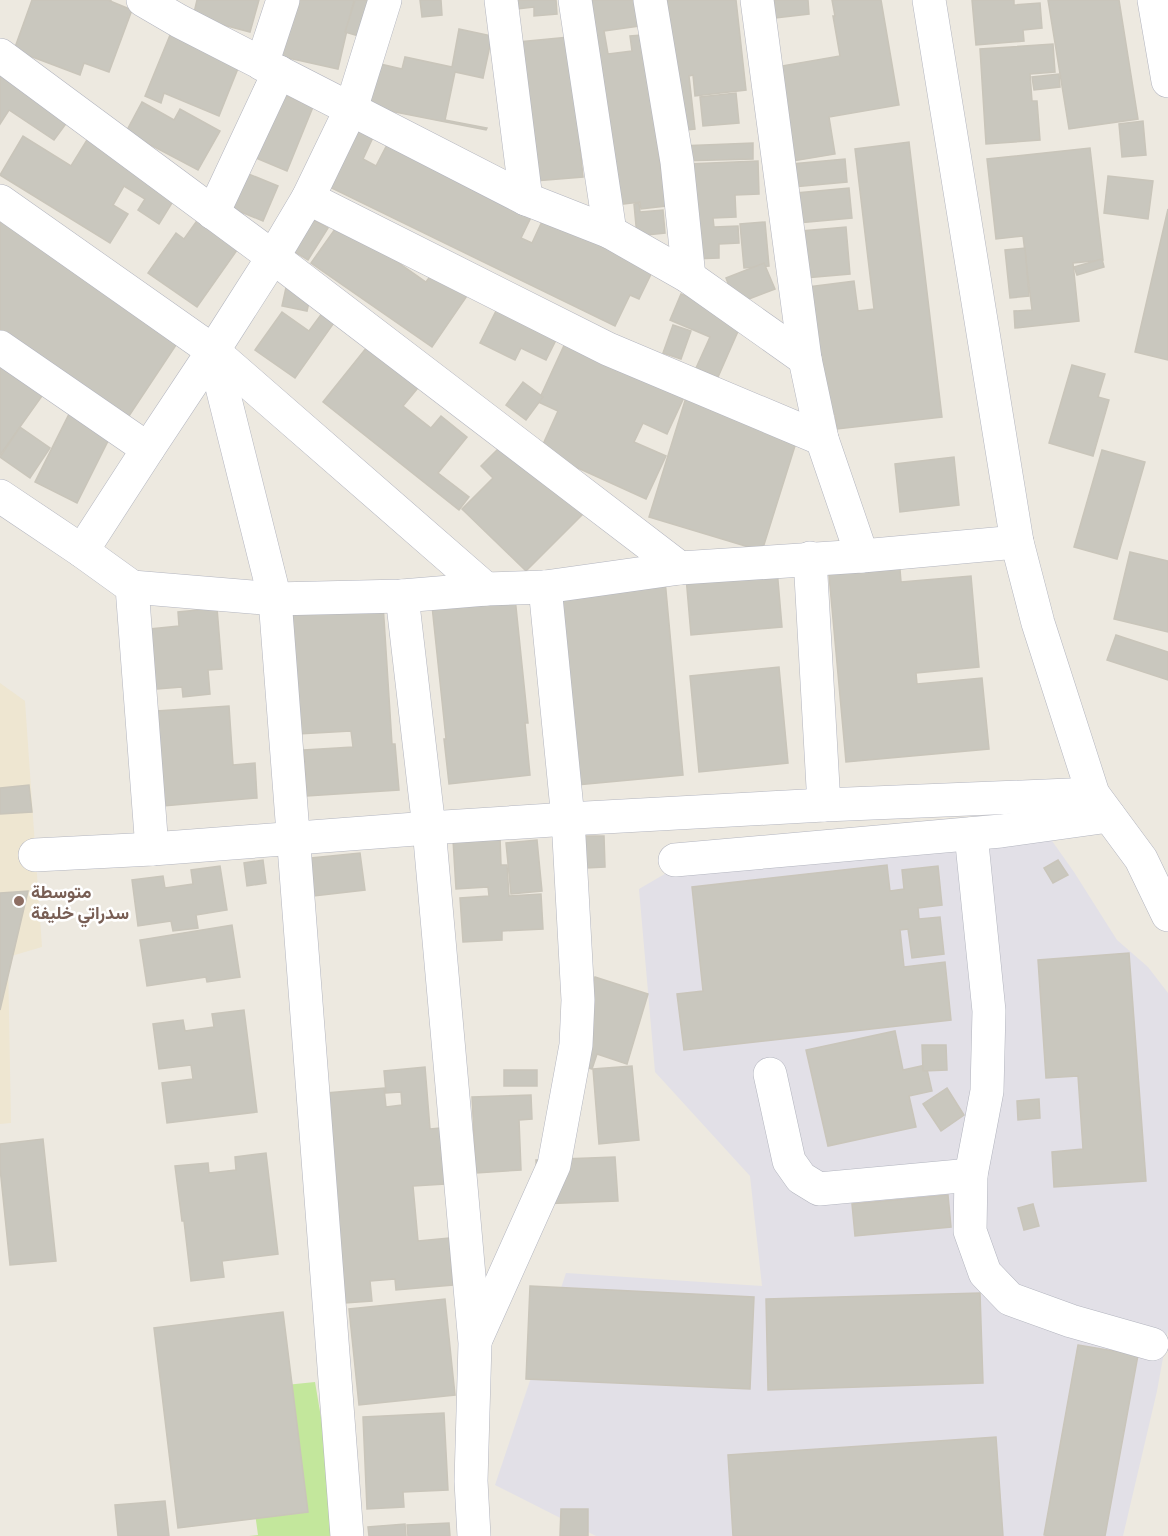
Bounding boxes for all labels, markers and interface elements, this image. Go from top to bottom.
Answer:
place label: متوسطة سدراتي خليفة [31,880,129,928]
marker: متوسطة سدراتي خليفة [12,894,26,908]

